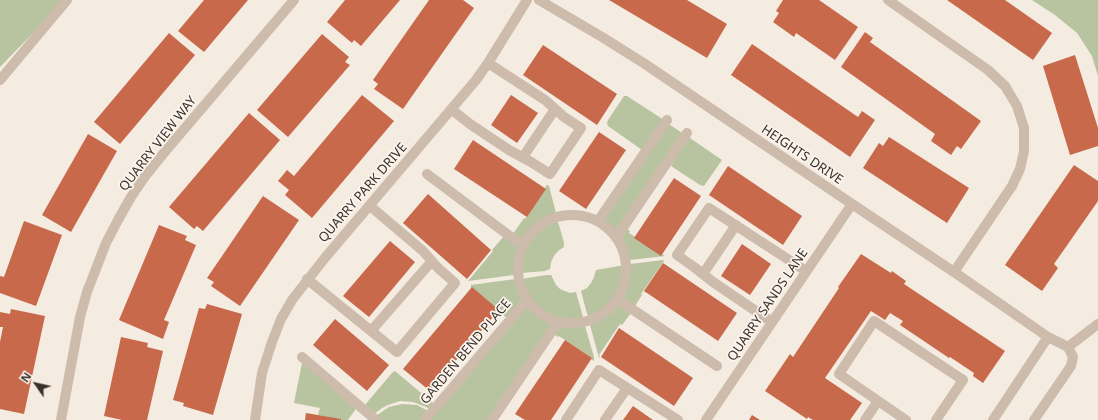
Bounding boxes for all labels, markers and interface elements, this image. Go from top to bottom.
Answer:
street label: QUARRY VIEW WAY [116,93,200,195]
street label: HEIGHTS DRIVE [758,122,846,188]
street label: QUARRY PARK DRIVE [316,140,410,246]
street label: QUARRY SANDS LANE [725,246,811,364]
street label: GARDEN BEND PLACE [417,296,515,408]
north arrow [16,364,56,404]
text: N [17,369,34,385]

